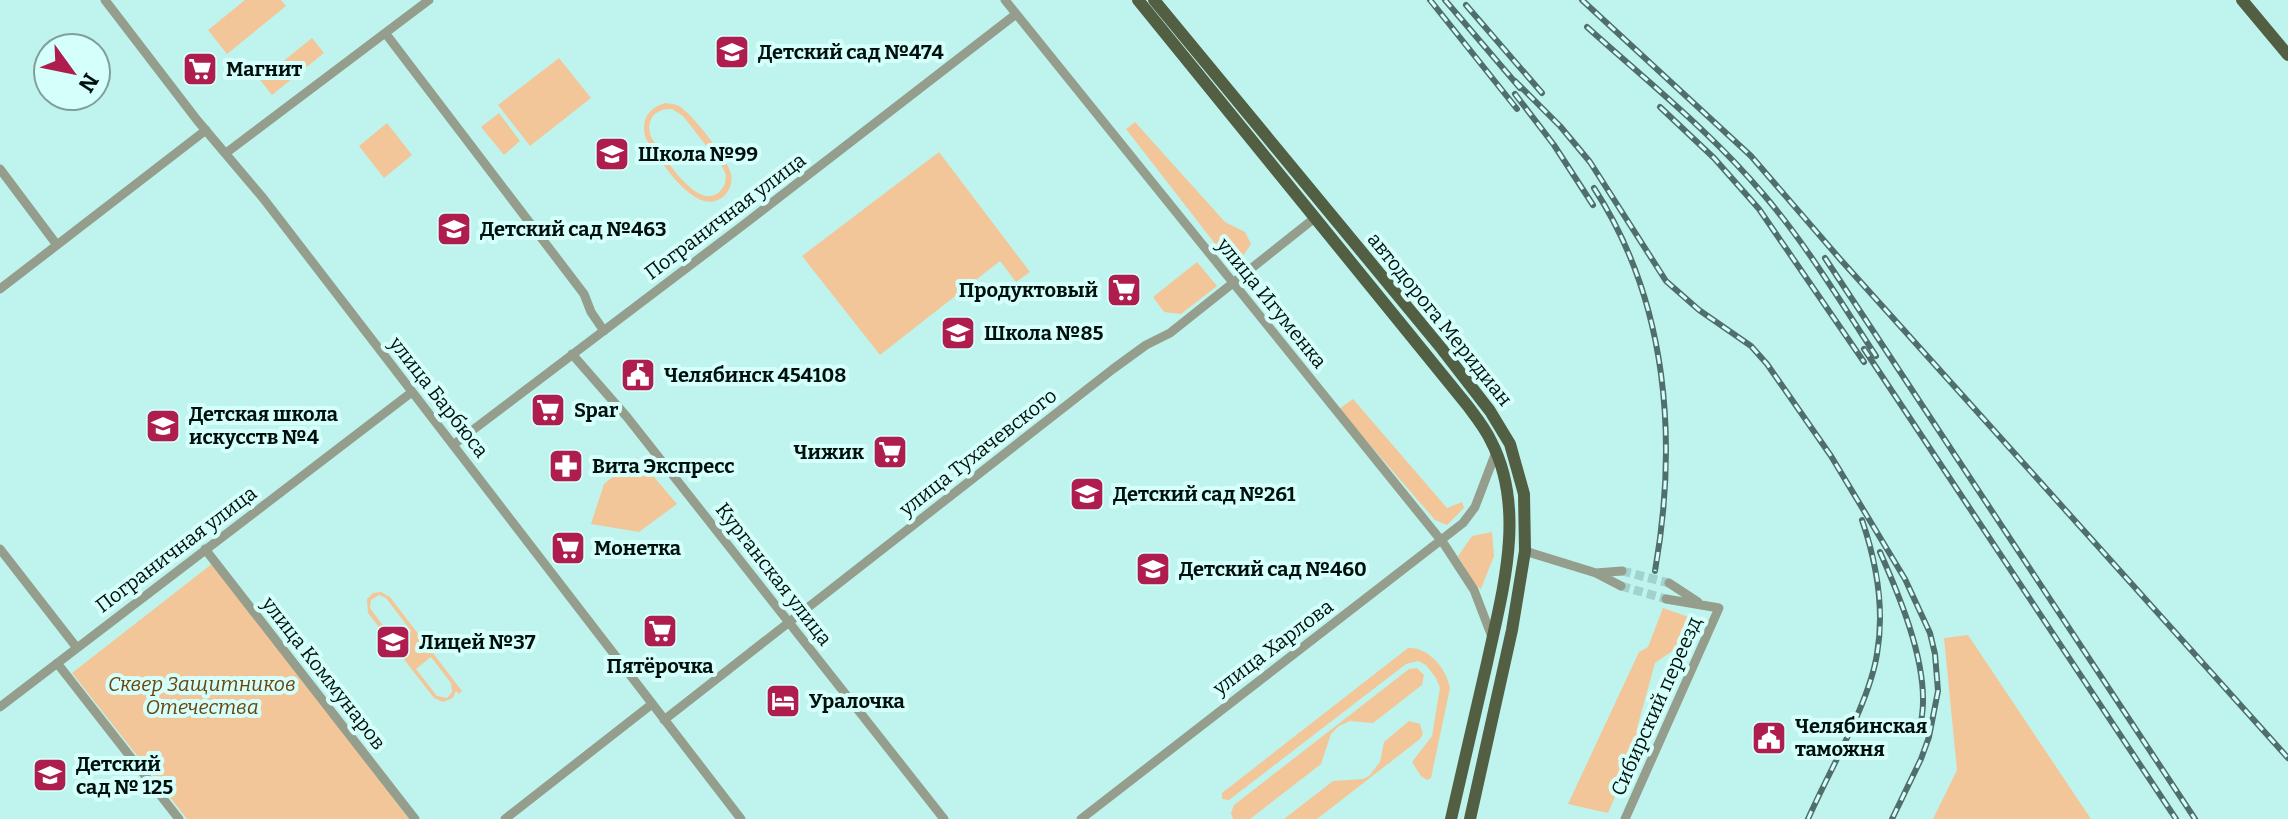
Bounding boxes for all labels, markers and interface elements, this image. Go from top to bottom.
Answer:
north arrow [32,32,112,112]
school or university icon: Детский сад №474 [713,33,751,71]
place label: Детский сад №474 [758,40,944,64]
supermarket icon: Магнит [181,50,219,88]
place label: Магнит [226,57,302,81]
text: N [72,68,104,97]
school or university icon: Школа №99 [593,135,631,173]
place label: Школа №99 [638,142,758,166]
street label: Пограничная улица [640,148,810,284]
school or university icon: Детский сад №463 [435,210,473,248]
place label: Детский сад №463 [480,217,666,241]
street label: автодорога Меридиан [1363,227,1517,411]
street label: улица Игуменка [1211,232,1332,373]
supermarket icon: Продуктовый [1105,271,1143,309]
place label: Продуктовый [959,278,1098,302]
school or university icon: Школа №85 [939,314,977,352]
place label: Школа №85 [984,321,1103,345]
street label: улица Барбюса [384,331,494,462]
public building icon: Челябинск 454108 [619,356,657,394]
place label: Челябинск 454108 [664,363,846,387]
street label: улица Тухачевского [894,383,1061,521]
supermarket icon: Spar [529,391,567,429]
place label: Spar [574,398,619,422]
place label: Детская школа искусств №4 [189,402,338,449]
school or university icon: Детская школа искусств №4 [144,407,182,445]
supermarket icon: Чижик [871,433,909,471]
place label: Чижик [794,440,865,464]
pharmacy icon: Вита Экспресс [547,447,585,485]
place label: Вита Экспресс [592,454,735,478]
school or university icon: Детский сад №261 [1068,475,1106,513]
street label: Пограничная улица [91,481,261,617]
place label: Детский сад №261 [1113,482,1296,506]
street label: Курганская улица [711,498,837,650]
supermarket icon: Монетка [549,529,587,567]
place label: Монетка [594,536,681,560]
school or university icon: Детский сад №460 [1134,550,1172,588]
place label: Детский сад №460 [1179,557,1367,581]
street label: улица Коммунаров [256,591,391,754]
street label: улица Харлова [1207,594,1338,701]
supermarket icon: Пятёрочка [641,612,679,650]
street label: Сибирский переезд [1606,613,1706,799]
school or university icon: Лицей №37 [374,623,412,661]
place label: Лицей №37 [419,630,536,654]
place label: Пятёрочка [606,654,714,678]
park label: Сквер Защитников Отечества [108,672,296,719]
hotel icon: Уралочка [764,682,802,720]
place label: Уралочка [809,689,905,713]
place label: Челябинская таможня [1795,714,1927,761]
public building icon: Челябинская таможня [1750,719,1788,757]
place label: Детский сад № 125 [76,752,173,799]
school or university icon: Детский сад № 125 [31,756,69,794]

